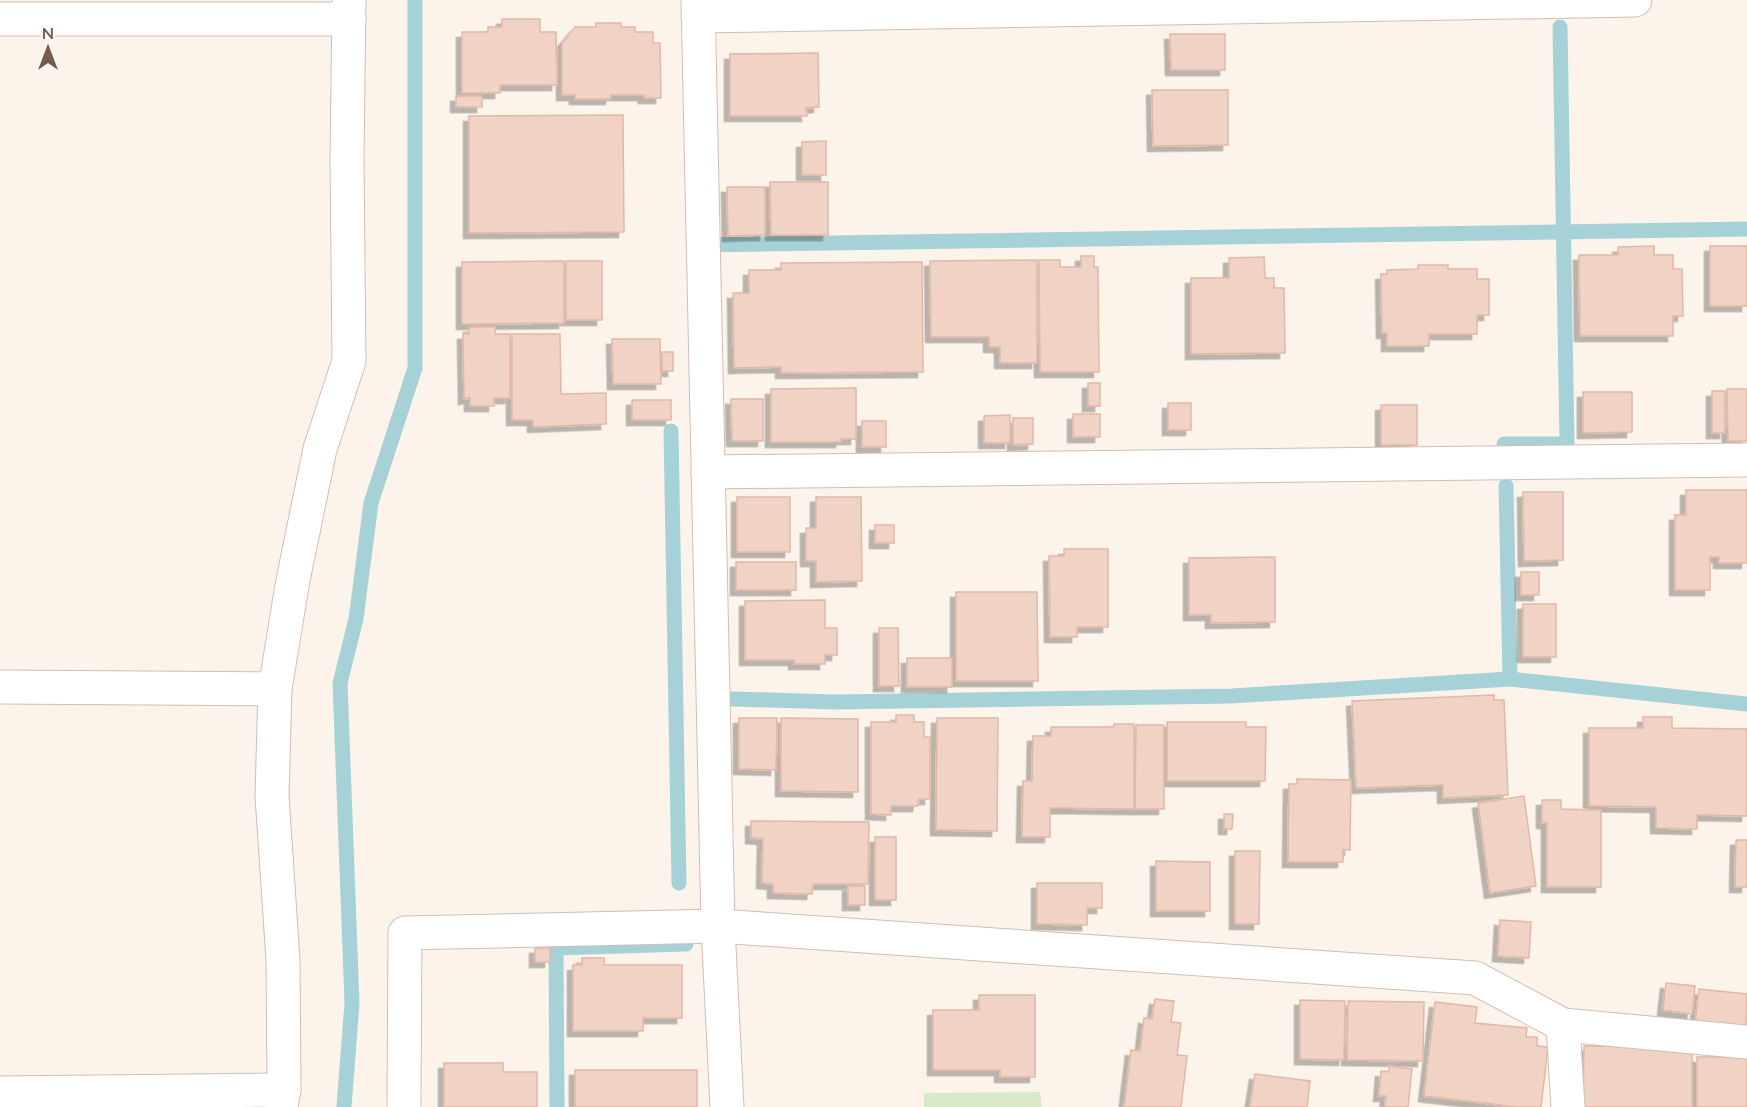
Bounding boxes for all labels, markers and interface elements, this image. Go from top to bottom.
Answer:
north arrow [18,18,78,78]
text: N [42,23,54,42]

